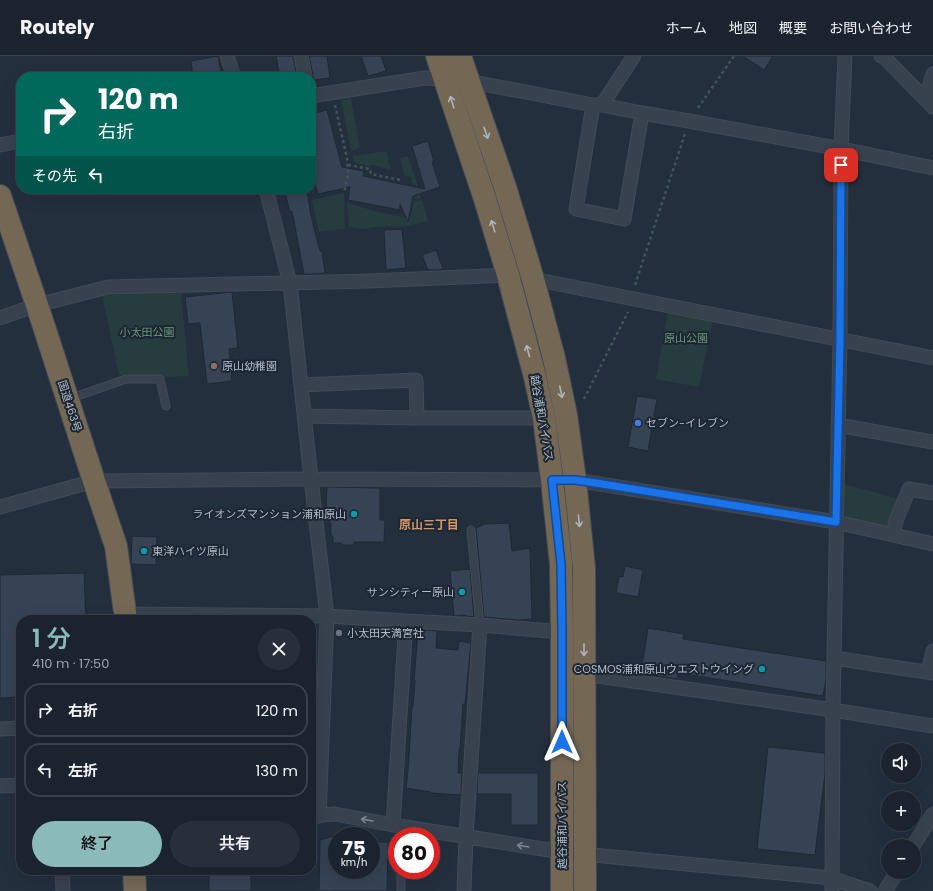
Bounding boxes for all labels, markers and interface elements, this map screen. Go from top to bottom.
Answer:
text: Routely [20,14,94,41]
text: ホーム [665,18,707,38]
text: 地図 [729,18,757,38]
text: 概要 [779,18,807,38]
text: お問い合わせ [829,18,913,38]
text: 120 m [98,80,178,119]
icon: right [32,88,84,140]
one-way arrow [448,97,456,109]
text: 右折 [98,119,134,144]
one-way arrow [483,126,491,138]
pin [824,148,858,182]
icon: arrive [830,154,852,176]
icon: left [85,164,107,186]
text: その先 [32,165,77,186]
one-way arrow [489,219,496,232]
park label: 小太田公園 [120,324,175,340]
park label: 原山公園 [664,330,708,346]
one-way arrow [524,345,531,358]
place label: 原山幼稚園 [222,358,277,374]
marker: 原山幼稚園 [209,361,219,371]
street label: 越谷浦和バイパス [527,373,557,463]
street label: 国道463号 [54,378,86,434]
one-way arrow [557,385,565,398]
place label: セブン-イレブン [646,415,729,431]
marker: セブン-イレブン [633,418,643,428]
place label: ライオンズマンション浦和原山 [192,506,346,522]
marker: ライオンズマンション浦和原山 [349,509,359,519]
one-way arrow [575,514,583,527]
district label: 原山三丁目 [399,516,459,533]
place label: 東洋ハイツ原山 [152,543,229,559]
marker: 東洋ハイツ原山 [139,546,149,556]
place label: サンシティー原山 [367,584,454,600]
marker: サンシティー原山 [457,587,467,597]
text: 1 分 [32,622,70,655]
place label: 小太田天満宮社 [347,625,424,641]
button: close [258,628,300,670]
marker: 小太田天満宮社 [334,628,344,638]
one-way arrow [580,643,588,656]
text: 410 m · 17:50 [32,654,109,673]
place label: COSMOS浦和原山ウエストウイング [574,661,754,677]
marker: COSMOS浦和原山ウエストウイング [757,664,767,674]
icon: right [34,699,56,721]
text: 右折 [68,700,98,721]
text: 120 m [256,700,298,721]
position arrow [541,721,583,763]
map controls [881,743,921,879]
button: sound [881,743,921,783]
icon: left [34,759,56,781]
text: 左折 [68,760,98,781]
text: 130 m [255,760,298,781]
street label: 越谷浦和バイパス [554,781,570,869]
button: + [881,791,921,831]
one-way arrow [361,816,374,824]
button: 終了 [32,821,162,867]
button: 共有 [170,821,300,867]
speed limit sign: 80 [388,827,440,879]
text: 75 [342,834,366,862]
button: − [881,839,921,879]
one-way arrow [517,842,530,850]
text: km/h [341,855,367,870]

